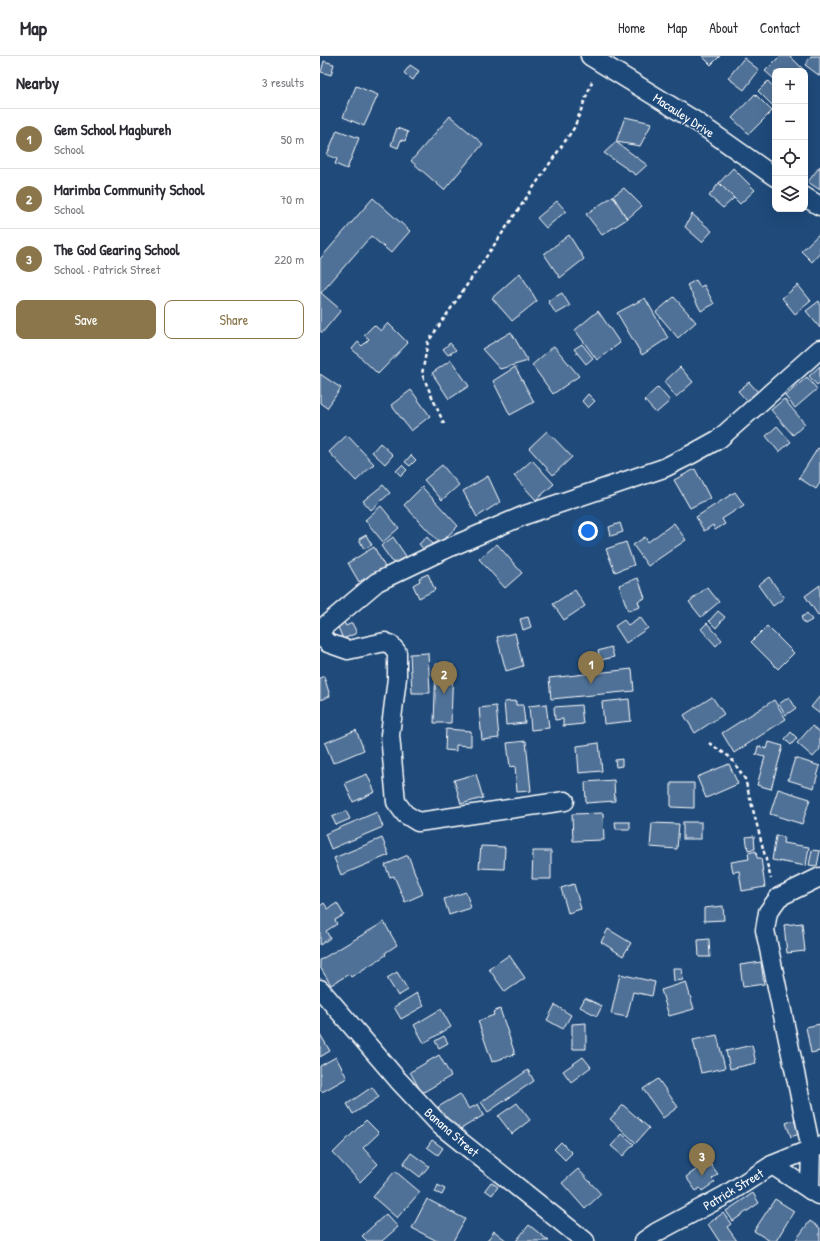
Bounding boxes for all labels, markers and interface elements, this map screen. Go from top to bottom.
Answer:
text: Map [20,15,47,41]
text: Home [618,18,645,37]
text: Map [667,18,687,37]
text: About [709,18,738,37]
text: Contact [760,18,800,37]
map controls [772,68,808,212]
button: + [772,68,808,104]
text: Nearby [16,71,59,94]
text: 3 results [262,73,304,91]
street label: Macauley Drive [650,88,718,142]
button: − [772,104,808,140]
text: Gem School Magbureh [54,119,171,140]
text: 1 [27,130,31,148]
text: 50 m [281,130,304,148]
text: School [54,140,84,158]
button: locate [772,140,808,176]
button: layers [772,176,808,212]
text: Marimba Community School [54,179,205,200]
text: 2 [26,190,32,208]
text: 70 m [280,190,304,208]
text: School [54,200,84,218]
text: The God Gearing School [54,239,179,260]
text: 3 [26,250,32,268]
text: 220 m [274,250,304,268]
text: School · Patrick Street [54,260,160,278]
button: Save [16,300,156,339]
button: Share [164,300,304,339]
your location [578,521,598,541]
pin: 1 [578,651,604,684]
pin: 2 [431,661,457,694]
street label: Banana Street [421,1103,484,1161]
pin: 3 [689,1143,715,1176]
street label: Patrick Street [699,1164,767,1214]

